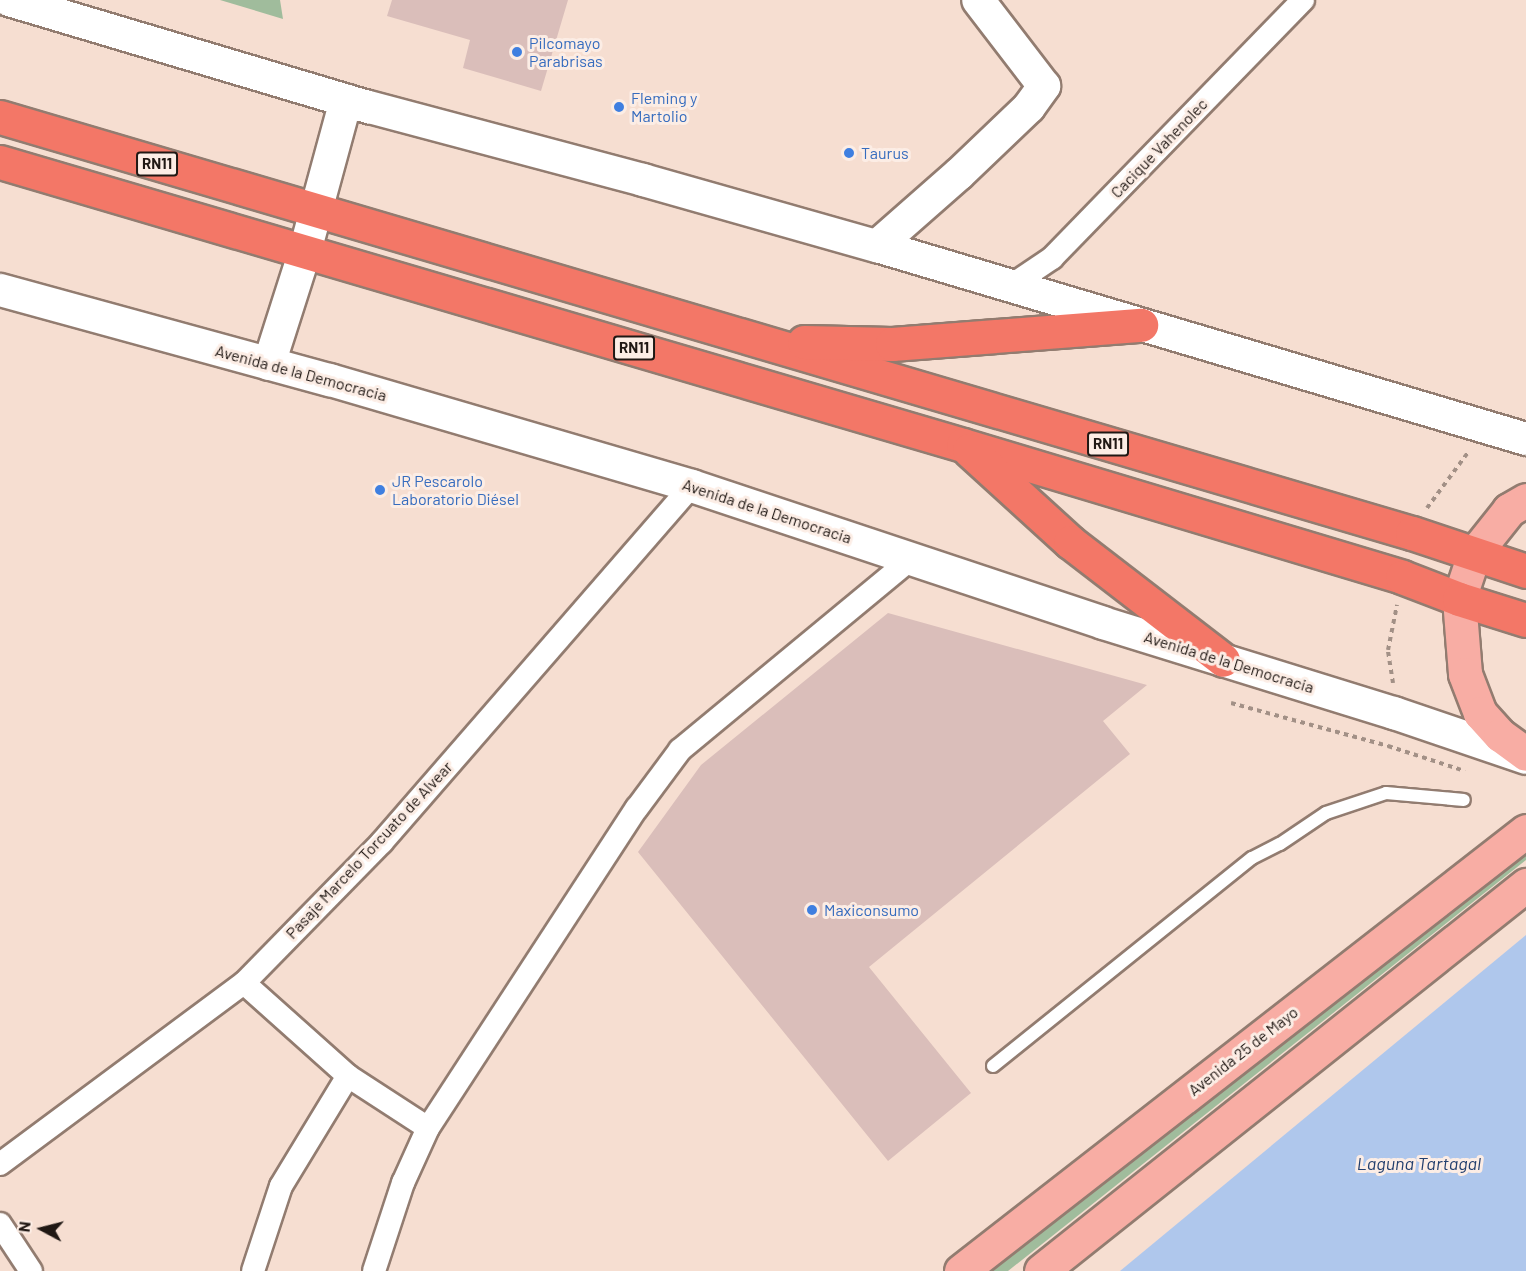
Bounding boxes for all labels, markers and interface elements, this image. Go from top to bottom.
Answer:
place label: Pilcomayo Parabrisas [529,33,603,71]
marker: Pilcomayo Parabrisas [510,45,524,59]
place label: Fleming y Martolio [631,88,697,126]
street label: Cacique Vahenolec [1107,94,1211,202]
marker: Fleming y Martolio [612,100,626,114]
place label: Taurus [861,143,909,163]
marker: Taurus [842,146,856,160]
road number: RN11 [136,152,178,176]
road number: RN11 [613,336,655,360]
street label: Avenida de la Democracia [213,341,389,405]
road number: RN11 [1087,432,1129,456]
place label: JR Pescarolo Laboratorio Diésel [392,471,519,509]
street label: Avenida de la Democracia [680,475,854,547]
marker: JR Pescarolo Laboratorio Diésel [373,483,387,497]
street label: Avenida de la Democracia [1142,627,1316,697]
street label: Pasaje Marcelo Torcuato de Alvear [282,757,456,943]
place label: Maxiconsumo [824,900,919,920]
marker: Maxiconsumo [805,903,819,917]
street label: Avenida 25 de Mayo [1184,1002,1302,1100]
water label: Laguna Tartagal [1357,1152,1481,1174]
north arrow [12,1199,72,1259]
text: N [14,1220,34,1233]

